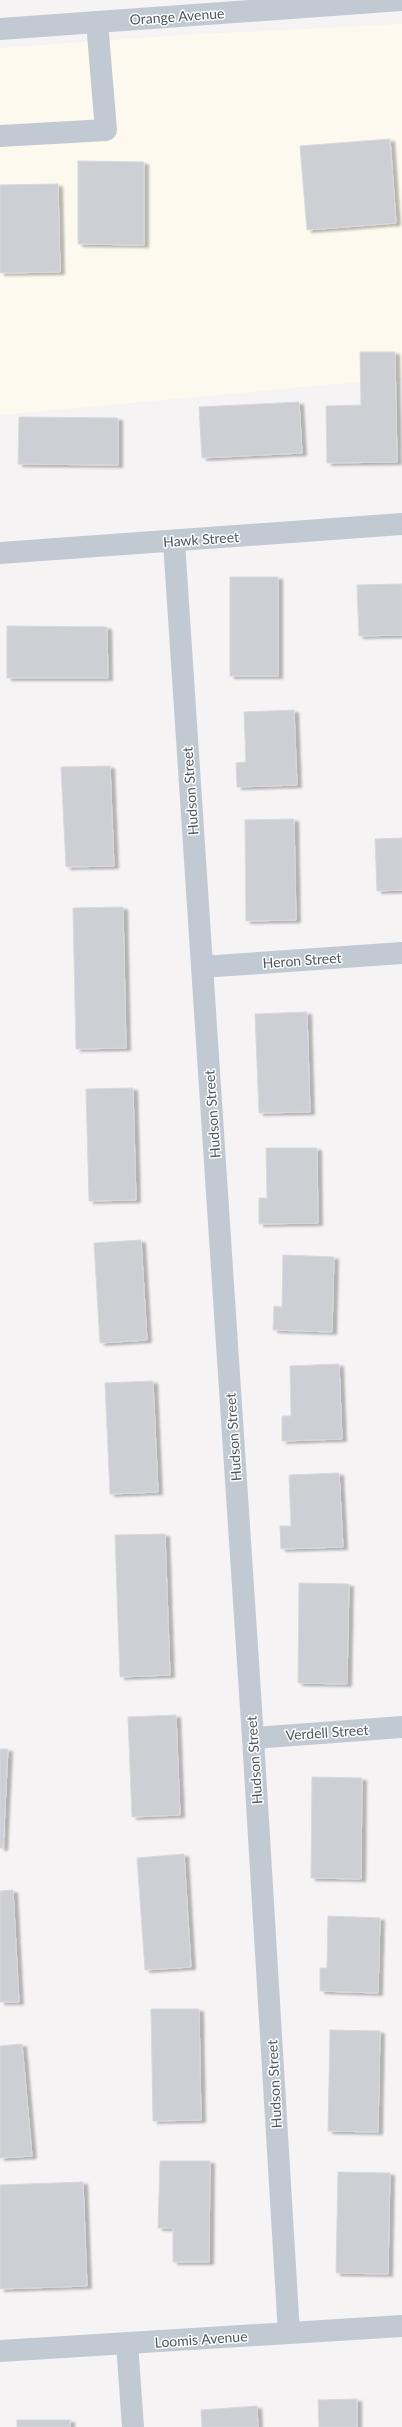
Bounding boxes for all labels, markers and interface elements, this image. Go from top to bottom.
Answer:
street label: Orange Avenue [129,4,225,28]
street label: Hawk Street [163,528,239,550]
street label: Hudson Street [178,746,202,836]
street label: Heron Street [262,949,342,971]
street label: Hudson Street [200,1069,224,1159]
street label: Hudson Street [221,1392,245,1482]
street label: Hudson Street [242,1715,266,1805]
street label: Verdell Street [285,1721,369,1743]
street label: Hudson Street [263,2039,285,2129]
street label: Loomis Avenue [154,2327,248,2351]

